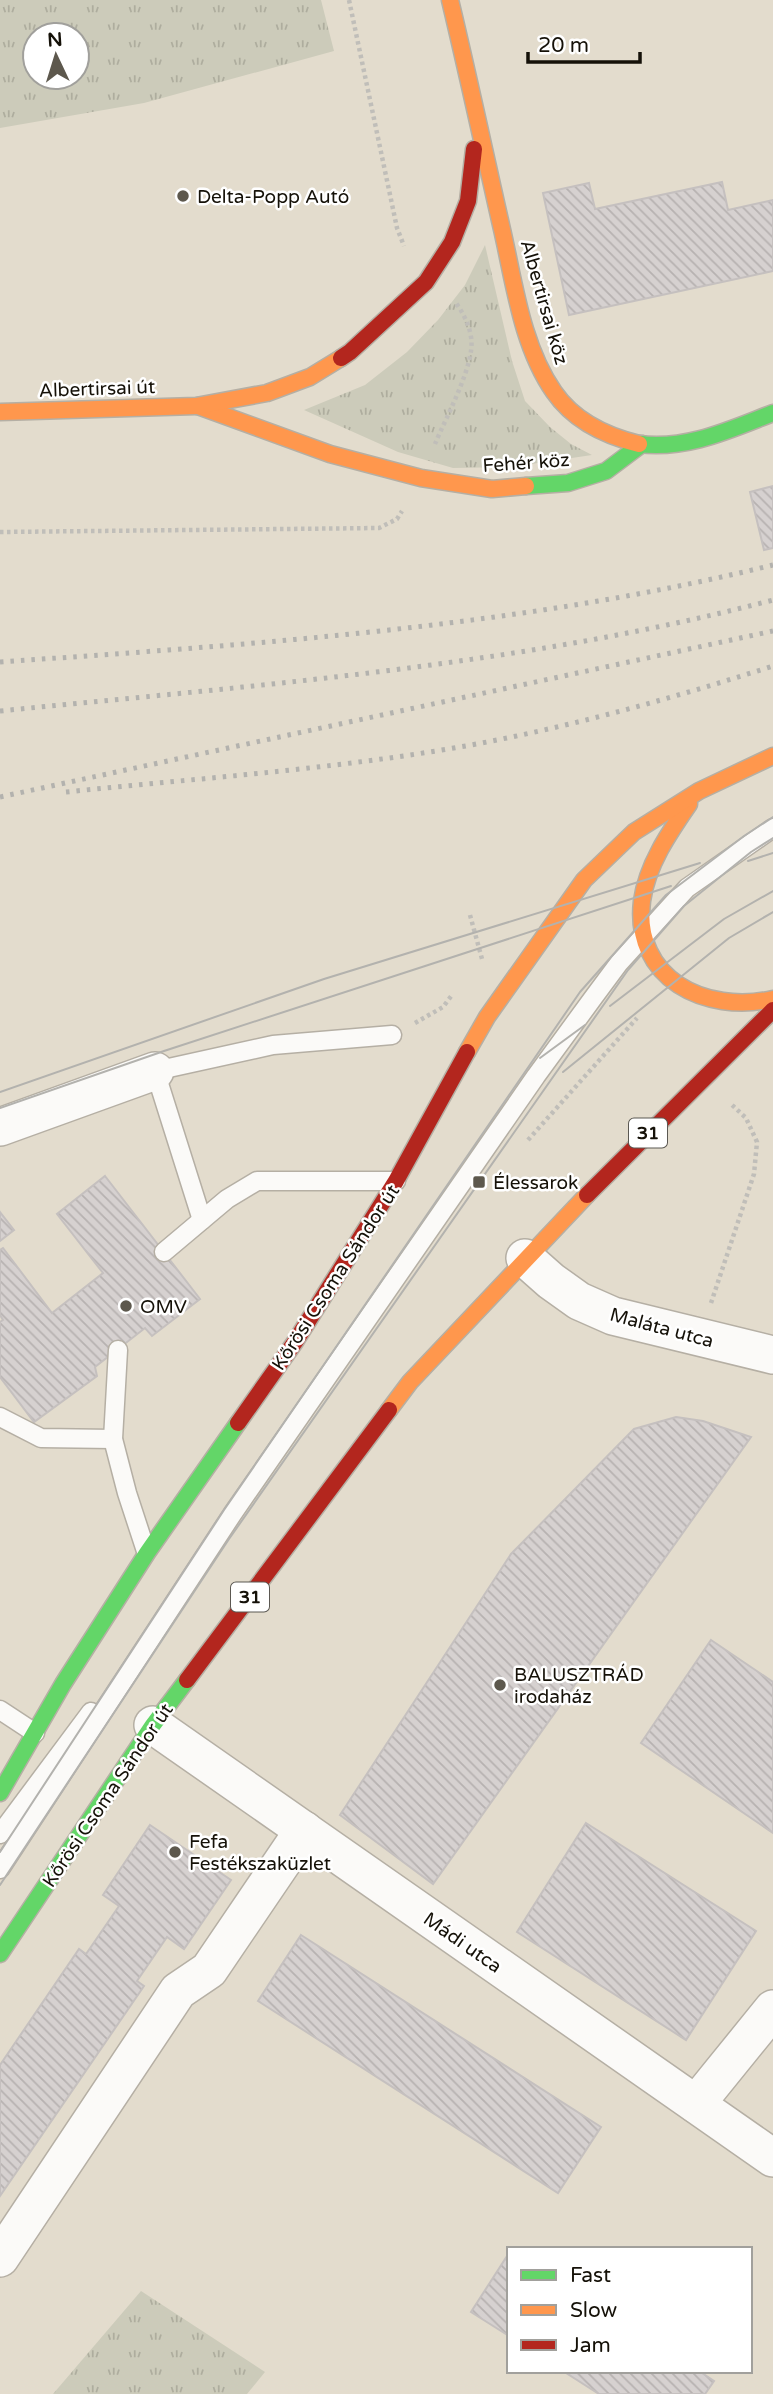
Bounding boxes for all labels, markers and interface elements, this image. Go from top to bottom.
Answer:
north arrow [21,21,91,91]
scale bar [528,21,640,65]
text: N [47,29,63,52]
text: 20 m [538,33,589,58]
place label: Delta-Popp Autó [197,186,349,208]
marker: Delta-Popp Autó [175,188,191,204]
street label: Albertirsai köz [516,237,572,367]
street label: Albertirsai út [38,376,156,402]
street label: Fehér köz [482,449,570,477]
road number: 31 [629,1118,667,1148]
place label: Élessarok [493,1172,578,1194]
marker: Élessarok [471,1174,487,1190]
street label: Kőrösi Csoma Sándor út [268,1181,404,1374]
place label: OMV [140,1296,187,1318]
marker: OMV [118,1298,134,1314]
street label: Maláta utca [607,1304,716,1352]
road number: 31 [231,1582,269,1612]
place label: BALUSZTRÁD irodaház [514,1663,644,1708]
marker: BALUSZTRÁD irodaház [492,1677,508,1693]
street label: Kőrösi Csoma Sándor út [38,1699,178,1892]
place label: Fefa Festékszaküzlet [189,1831,331,1875]
marker: Fefa Festékszaküzlet [167,1844,183,1860]
street label: Mádi utca [419,1908,506,1978]
legend [507,2247,752,2373]
text: Fast [570,2263,611,2288]
text: Slow [570,2298,618,2323]
text: Jam [570,2333,611,2358]

